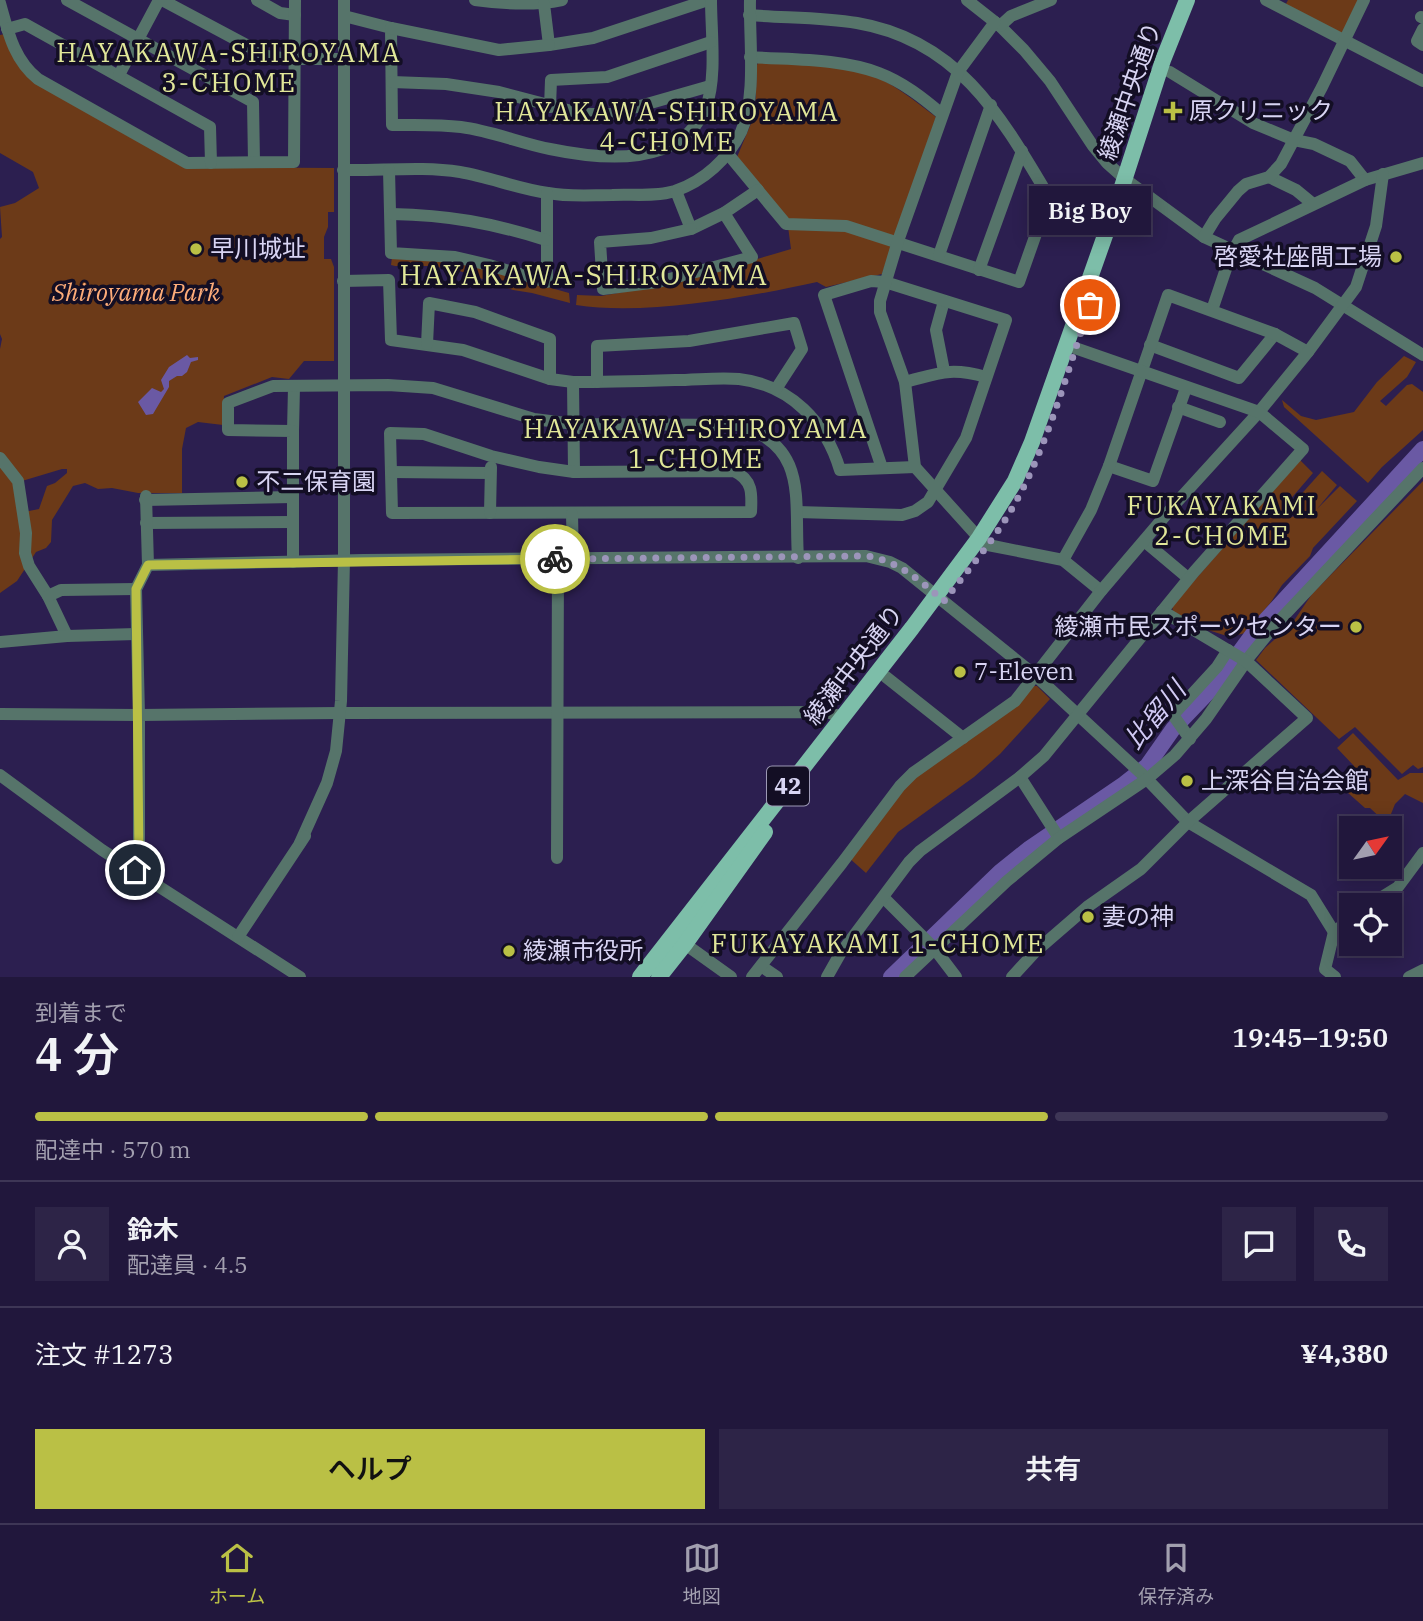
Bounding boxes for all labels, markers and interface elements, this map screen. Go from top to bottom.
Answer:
street label: 綾瀬中央通り [1090,17,1168,164]
district label: HAYAKAWA-SHIROYAMA 3-CHOME [56,35,402,99]
district label: HAYAKAWA-SHIROYAMA 4-CHOME [494,94,840,158]
place label: 原クリニック [1189,94,1333,126]
marker: 原クリニック [1163,101,1183,121]
callout: Big Boy [1029,186,1151,235]
text: Big Boy [1048,195,1132,225]
place label: 早川城址 [210,232,306,264]
place label: 啓愛社座間工場 [1214,240,1382,272]
marker: 早川城址 [188,241,204,257]
marker: 啓愛社座間工場 [1388,249,1404,265]
district label: HAYAKAWA-SHIROYAMA [399,256,769,293]
pin [1060,275,1120,335]
park label: Shiroyama Park [51,276,220,308]
icon: bag [1071,286,1109,324]
district label: HAYAKAWA-SHIROYAMA 1-CHOME [523,411,869,475]
place label: 不二保育園 [256,465,376,497]
marker: 不二保育園 [234,474,250,490]
district label: FUKAYAKAMI 2-CHOME [1127,488,1317,552]
courier [520,524,590,594]
icon: bike [536,540,574,578]
street label: 綾瀬中央通り [796,598,910,731]
place label: 綾瀬市民スポーツセンター [1054,610,1342,642]
marker: 綾瀬市民スポーツセンター [1348,619,1364,635]
place label: 7-Eleven [974,655,1074,687]
marker: 7-Eleven [952,664,968,680]
water label: 比留川 [1116,671,1194,755]
place label: 上深谷自治会館 [1201,764,1369,796]
road number: 42 [767,766,809,806]
marker: 上深谷自治会館 [1179,773,1195,789]
north arrow [1339,816,1402,878]
map controls [1339,816,1402,956]
pin [105,840,165,900]
icon: home [116,851,154,889]
button: locate [1339,893,1402,956]
place label: 妻の神 [1102,900,1174,932]
marker: 妻の神 [1080,909,1096,925]
district label: FUKAYAKAMI 1-CHOME [711,926,1045,960]
place label: 綾瀬市役所 [523,934,643,966]
marker: 綾瀬市役所 [501,943,517,959]
text: 到着まで [35,997,127,1027]
text: 19:45–19:50 [1232,1020,1388,1054]
text: 4 分 [35,1024,119,1084]
text: 配達中 · 570 m [35,1134,191,1164]
button: person [35,1207,109,1281]
button: chat [1222,1207,1296,1281]
button: phone [1314,1207,1388,1281]
text: 鈴木 [127,1212,179,1246]
text: 配達員 · 4.5 [127,1249,248,1279]
text: ¥4,380 [1301,1336,1388,1370]
text: 注文 #1273 [35,1337,174,1371]
button: ヘルプ [35,1429,705,1509]
button: 共有 [719,1429,1388,1509]
tab: ホーム [209,1539,265,1608]
tab: 地図 [683,1539,721,1608]
tab: 保存済み [1138,1539,1214,1608]

